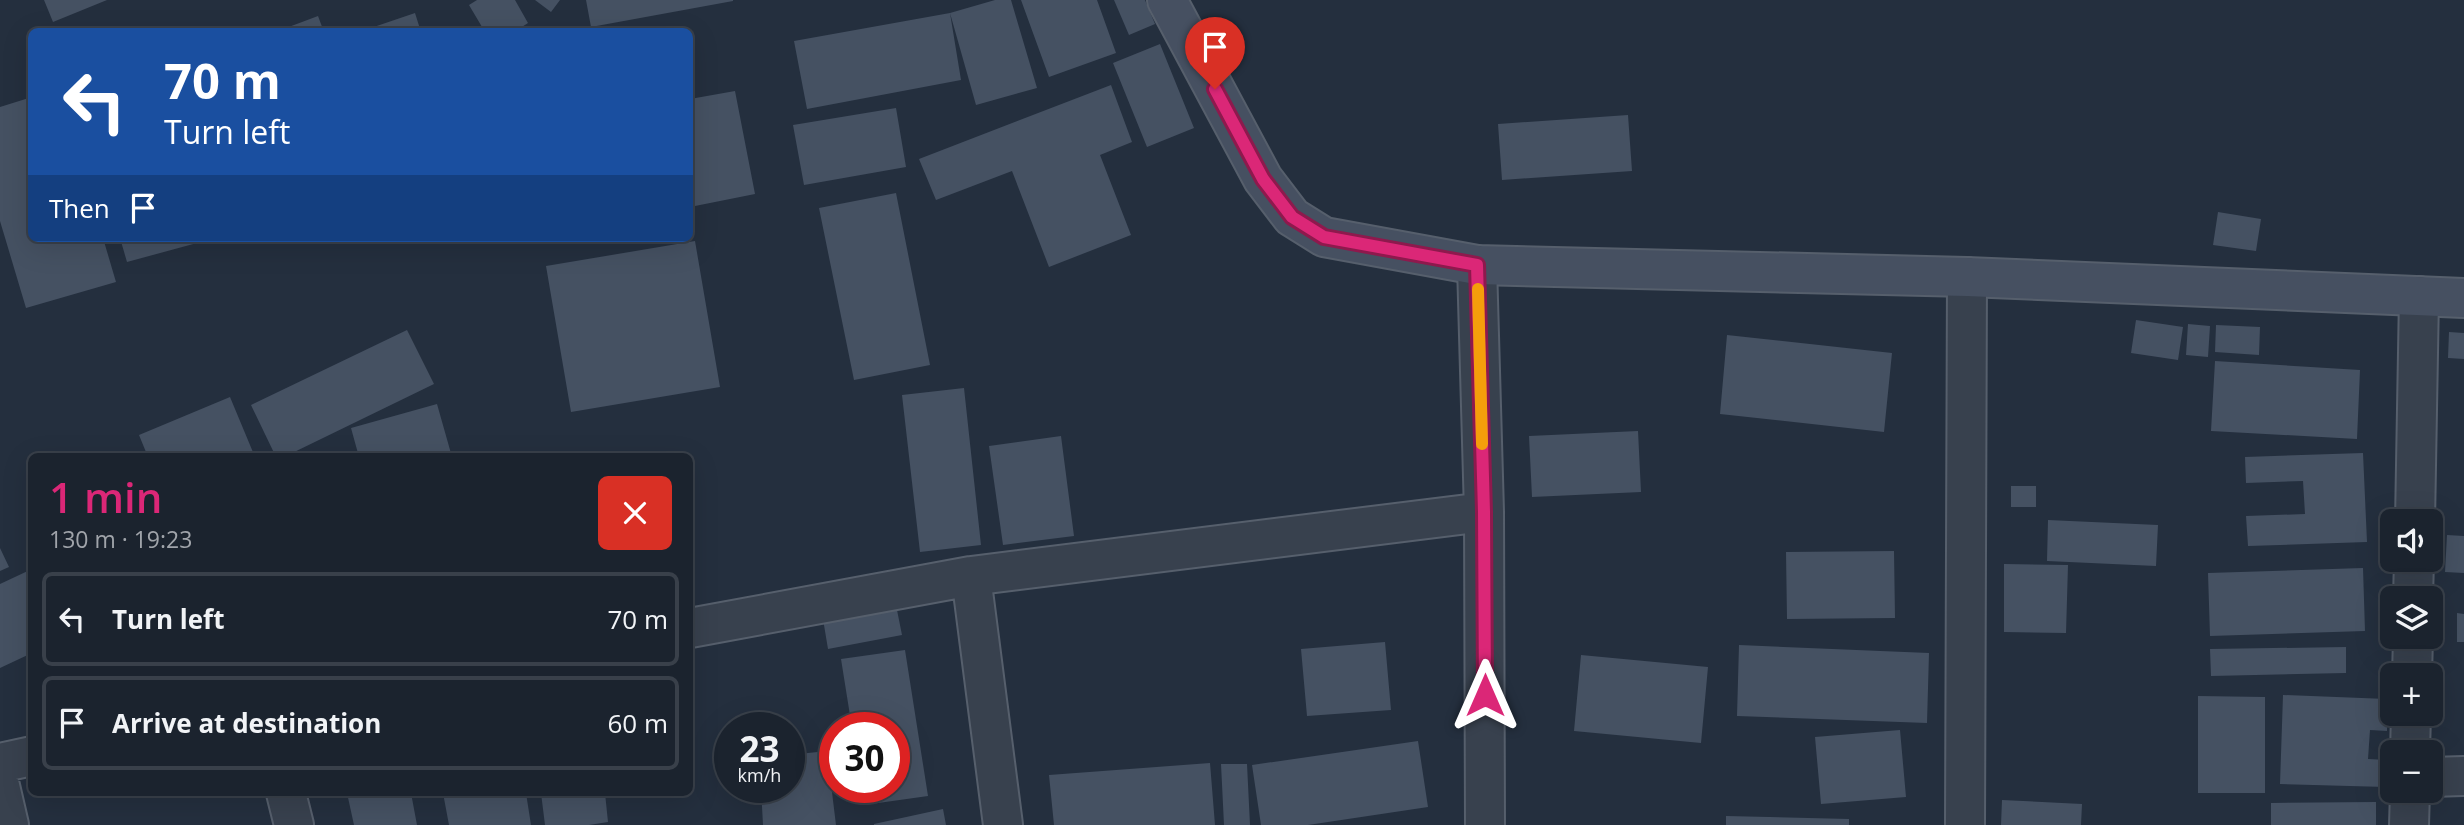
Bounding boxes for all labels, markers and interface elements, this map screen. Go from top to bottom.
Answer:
pin [1185,17,1245,89]
icon: arrive [1196,28,1234,66]
text: 70 m [164,47,281,113]
icon: left [49,56,140,147]
text: Turn left [164,110,290,153]
icon: arrive [124,189,162,227]
text: Then [49,190,110,226]
text: 1 min [49,468,162,525]
button: close [598,476,672,550]
map controls [2380,509,2443,803]
button: sound [2380,509,2443,572]
text: 130 m · 19:23 [49,523,192,555]
button: layers [2380,586,2443,649]
icon: left [53,600,91,638]
text: Turn left [112,601,224,637]
text: 70 m [607,601,668,637]
position arrow [1448,658,1522,732]
button: + [2380,663,2443,726]
icon: arrive [53,704,91,742]
text: Arrive at destination [112,705,381,741]
text: 60 m [607,705,668,741]
speed limit sign: 30 [819,712,910,803]
text: 23 [739,725,780,772]
button: − [2380,740,2443,803]
text: km/h [738,763,781,787]

